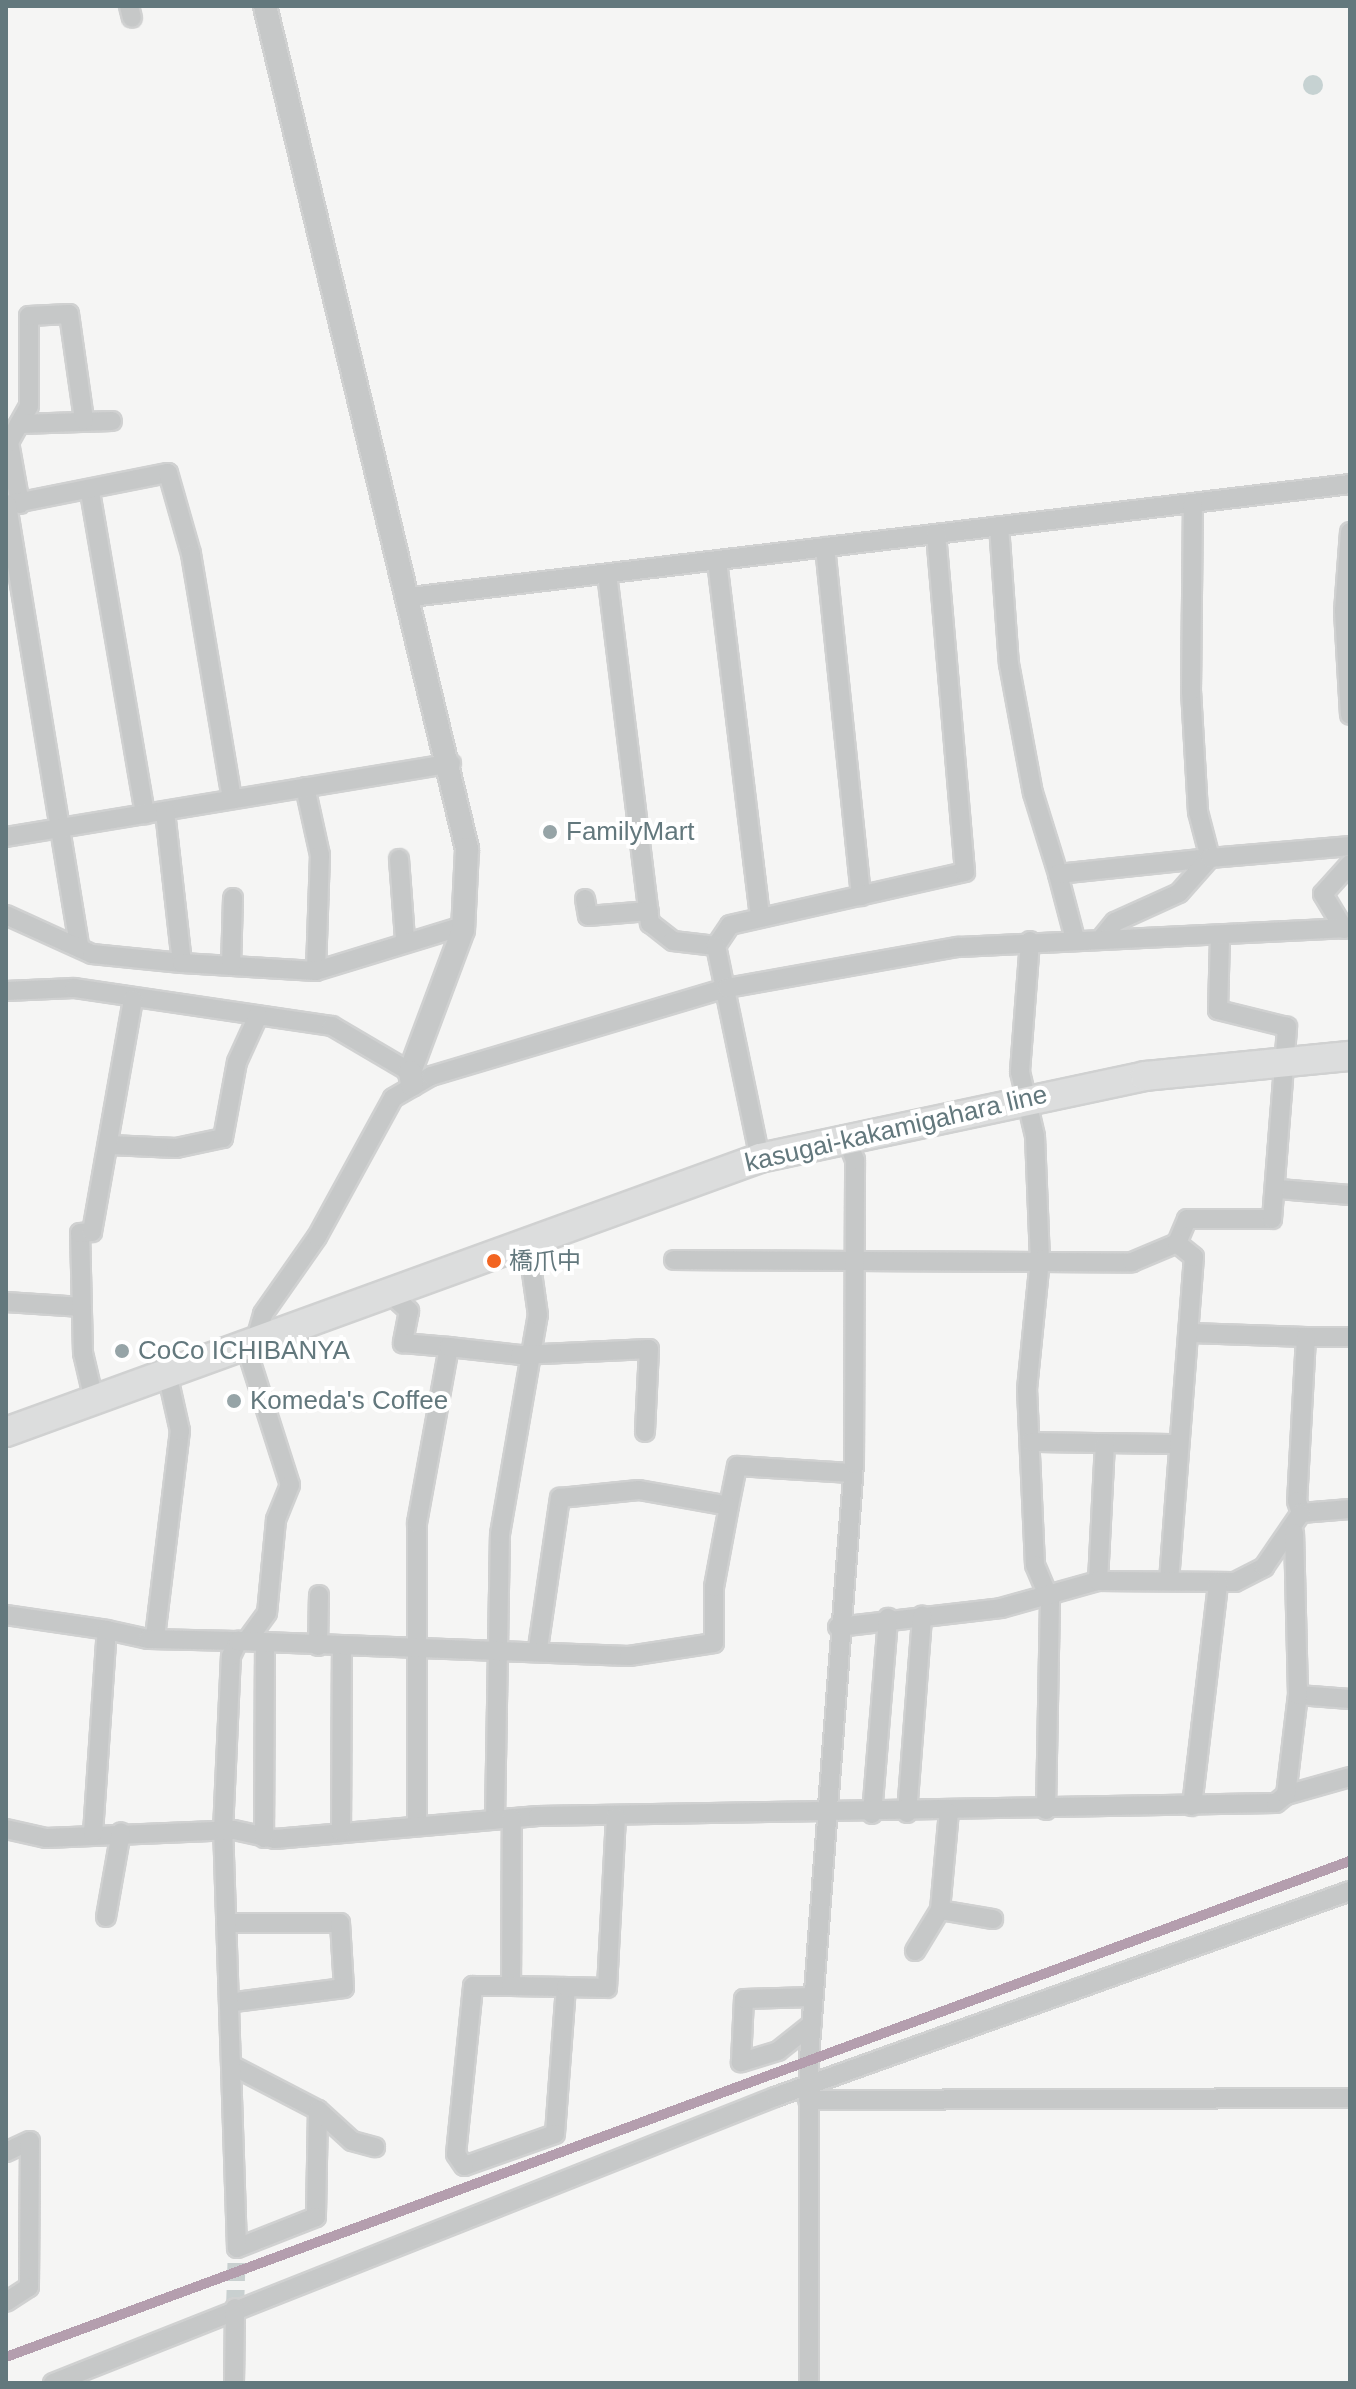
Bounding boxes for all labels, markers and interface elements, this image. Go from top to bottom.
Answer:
place label: FamilyMart [566,816,695,848]
marker: FamilyMart [541,823,559,841]
street label: kasugai-kakamigahara line [742,1079,1050,1179]
place label: 橋爪中 [509,1247,581,1275]
marker: 橋爪中 [486,1253,502,1269]
place label: CoCo ICHIBANYA [138,1335,350,1367]
marker: CoCo ICHIBANYA [113,1342,131,1360]
place label: Komeda's Coffee [250,1385,448,1417]
marker: Komeda's Coffee [225,1392,243,1410]

